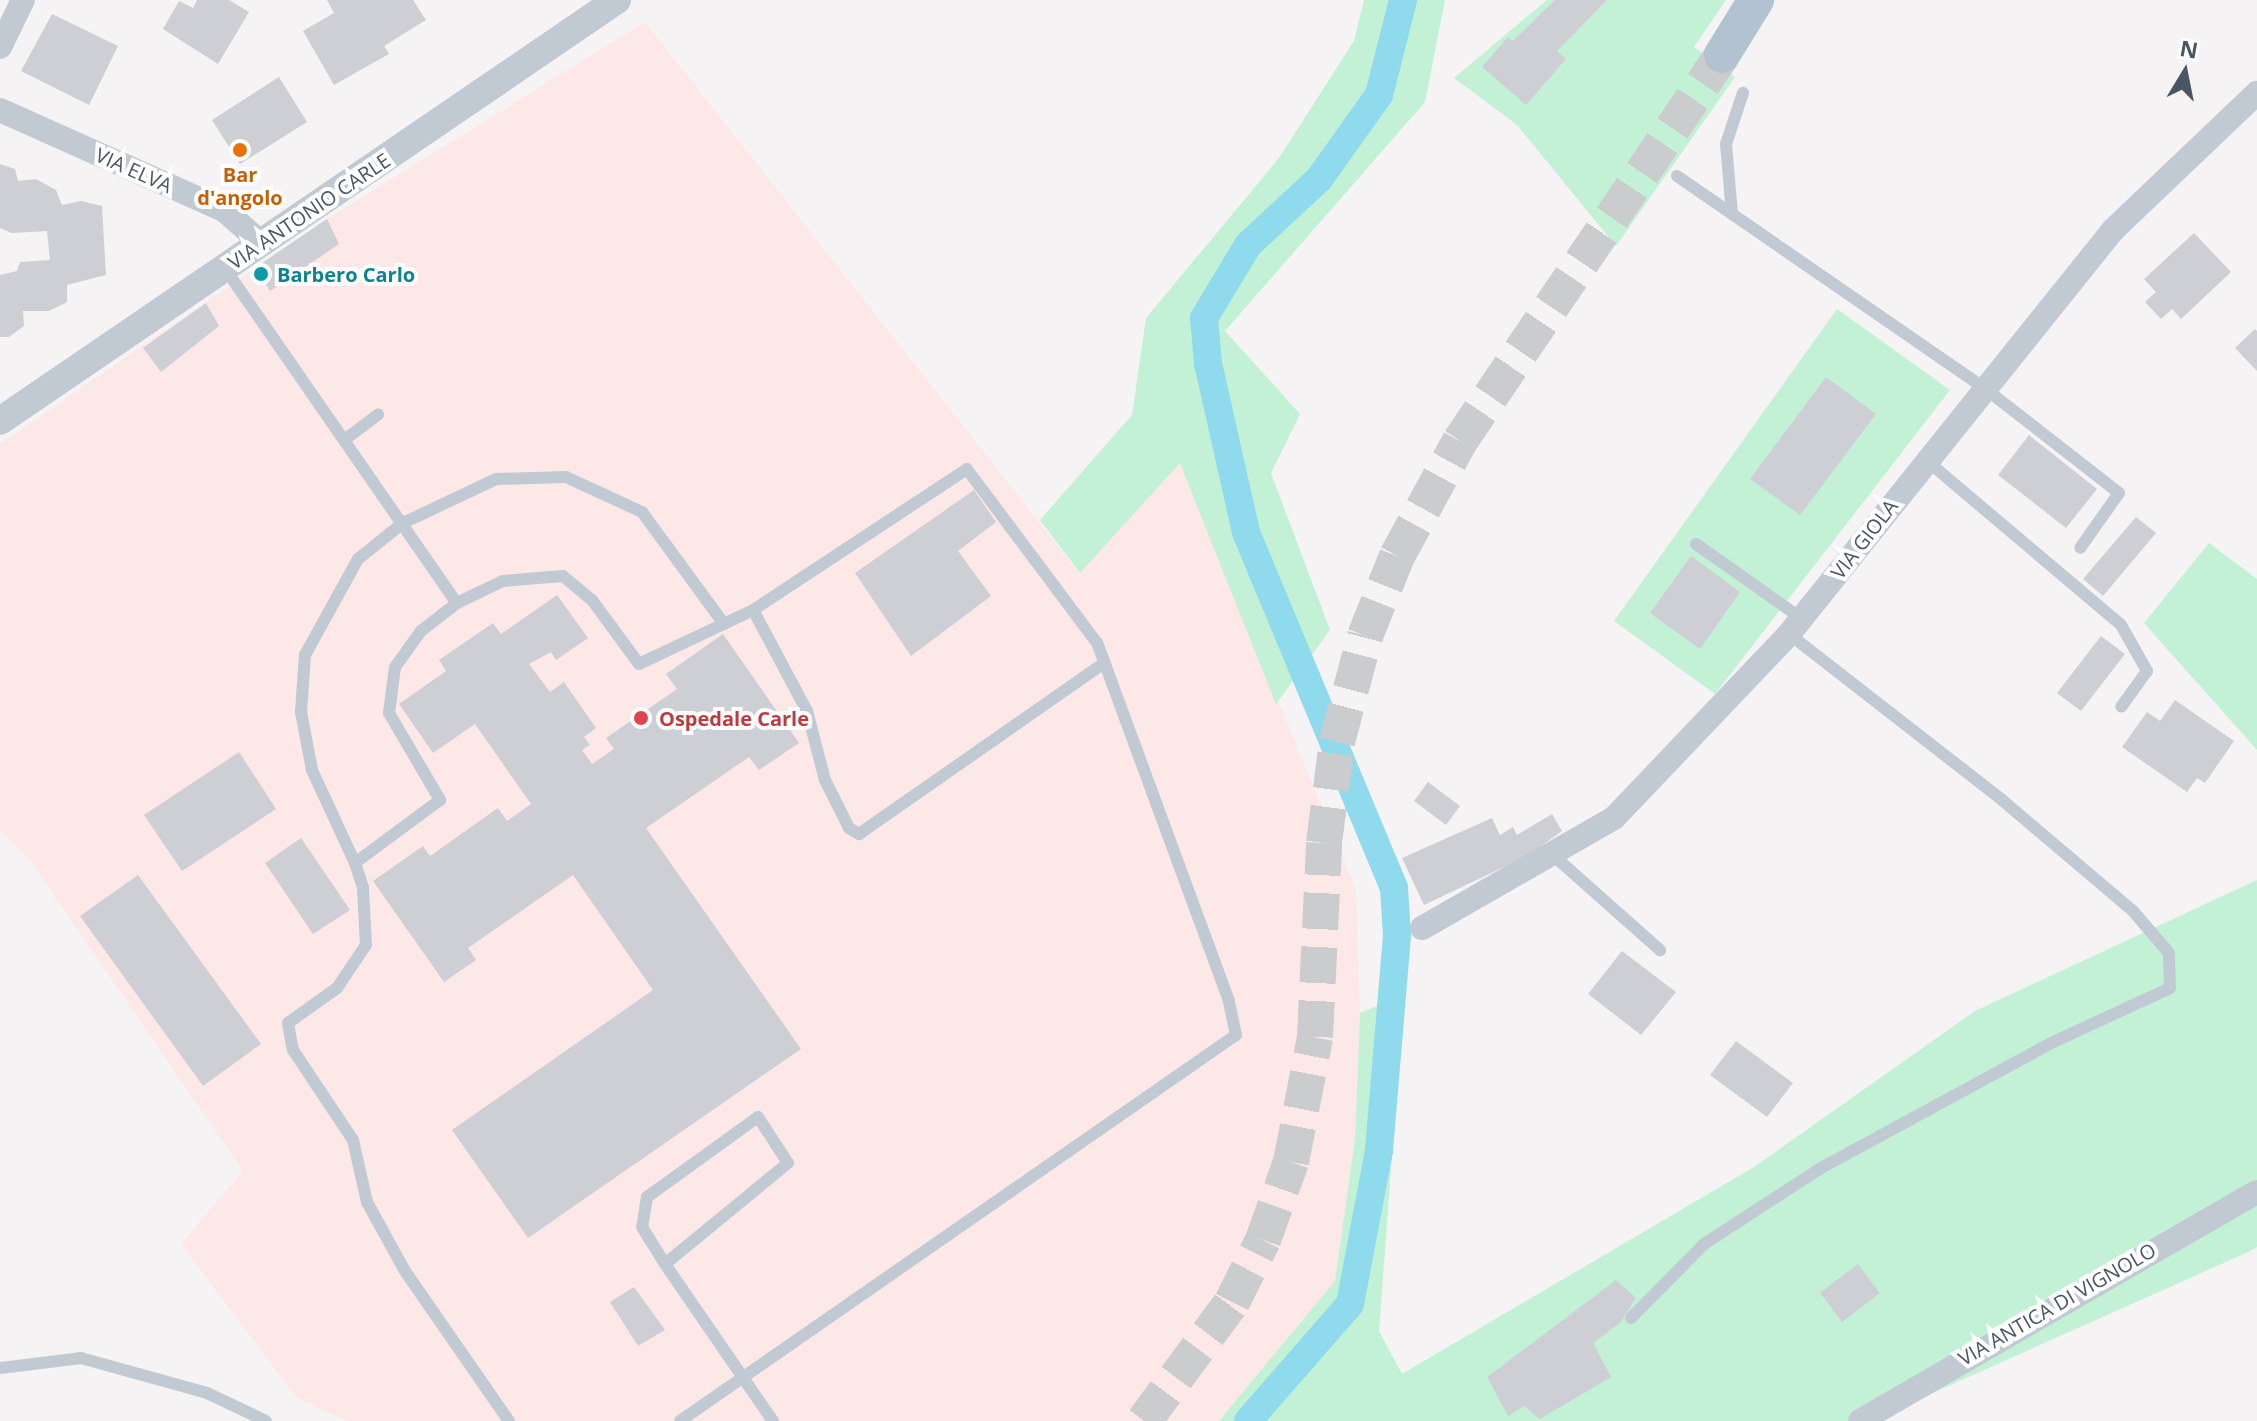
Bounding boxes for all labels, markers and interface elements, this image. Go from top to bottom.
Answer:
north arrow [2145,32,2225,112]
text: N [2178,32,2201,65]
marker: Bar d'angolo [231,141,249,159]
street label: VIA ELVA [92,142,176,198]
street label: VIA ANTONIO CARLE [223,148,395,274]
place label: Bar d'angolo [197,162,283,209]
place label: Barbero Carlo [277,262,415,286]
marker: Barbero Carlo [252,265,270,283]
street label: VIA GIOLA [1826,495,1902,583]
place label: Ospedale Carle [659,706,809,730]
marker: Ospedale Carle [630,707,652,729]
street label: VIA ANTICA DI VIGNOLO [1954,1238,2160,1370]

